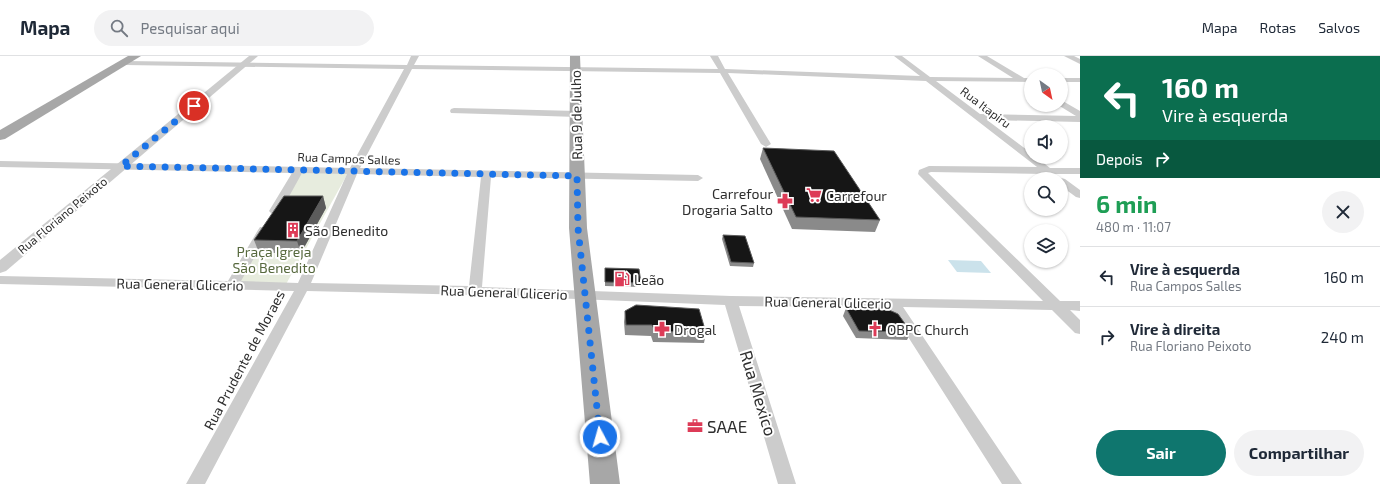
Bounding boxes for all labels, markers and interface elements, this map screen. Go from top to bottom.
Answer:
search box [94,10,374,46]
text: Mapa [20,16,70,39]
icon: search [108,17,130,39]
text: Pesquisar aqui [140,19,240,37]
text: Mapa [1202,19,1238,36]
text: Rotas [1260,19,1296,36]
text: Salvos [1318,19,1360,36]
north arrow [1024,68,1068,112]
map controls [1024,68,1068,268]
street label: Rua 9 de Julho [567,70,585,160]
text: 160 m [1162,70,1239,104]
icon: left [1096,72,1148,124]
street label: Rua Itapiru [958,84,1014,130]
pin [177,89,211,123]
icon: arrive [183,95,205,117]
text: Vire à esquerda [1162,104,1288,126]
button: sound [1024,120,1068,164]
icon: right [1151,148,1173,170]
street label: Rua Campos Salles [297,149,401,167]
text: Depois [1096,150,1143,168]
button: search [1024,172,1068,216]
street label: Rua Floriano Peixoto [15,174,110,256]
place label: Carrefour Drogaria Salto [682,185,773,218]
supermarket icon: Carrefour [805,186,823,204]
place label: Carrefour [826,187,887,204]
text: 6 min [1096,189,1158,218]
button: close [1322,191,1364,233]
pharmacy icon: Carrefour Drogaria Salto [776,192,794,210]
text: 480 m · 11:07 [1096,219,1171,235]
building icon: São Benedito [284,221,302,239]
place label: São Benedito [305,222,388,239]
button: layers [1024,224,1068,268]
park label: Praça Igreja São Benedito [232,243,316,276]
text: Vire à esquerda [1130,260,1240,278]
icon: left [1096,266,1118,288]
text: 160 m [1324,268,1364,286]
fuel station icon: Leão [613,270,631,288]
place label: Leão [634,271,664,288]
street label: Rua General Glicerio [116,274,244,294]
text: Rua Campos Salles [1130,278,1242,294]
street label: Rua General Glicerio [440,281,568,303]
street label: Rua Prudente de Moraes [200,287,288,433]
street label: Rua General Glicerio [764,292,892,312]
pharmacy icon: Drogal [653,320,671,338]
church icon: OBPC Church [866,320,884,338]
text: Vire à direita [1130,320,1220,338]
place label: Drogal [674,321,717,338]
place label: OBPC Church [887,321,969,338]
icon: right [1096,326,1118,348]
text: 240 m [1321,328,1364,346]
text: Rua Floriano Peixoto [1130,338,1251,354]
street label: Rua Mexico [737,348,781,438]
position arrow [579,416,621,458]
place label: SAAE [707,416,747,436]
office icon: SAAE [686,417,704,435]
button: Sair [1096,430,1226,476]
button: Compartilhar [1234,430,1364,476]

